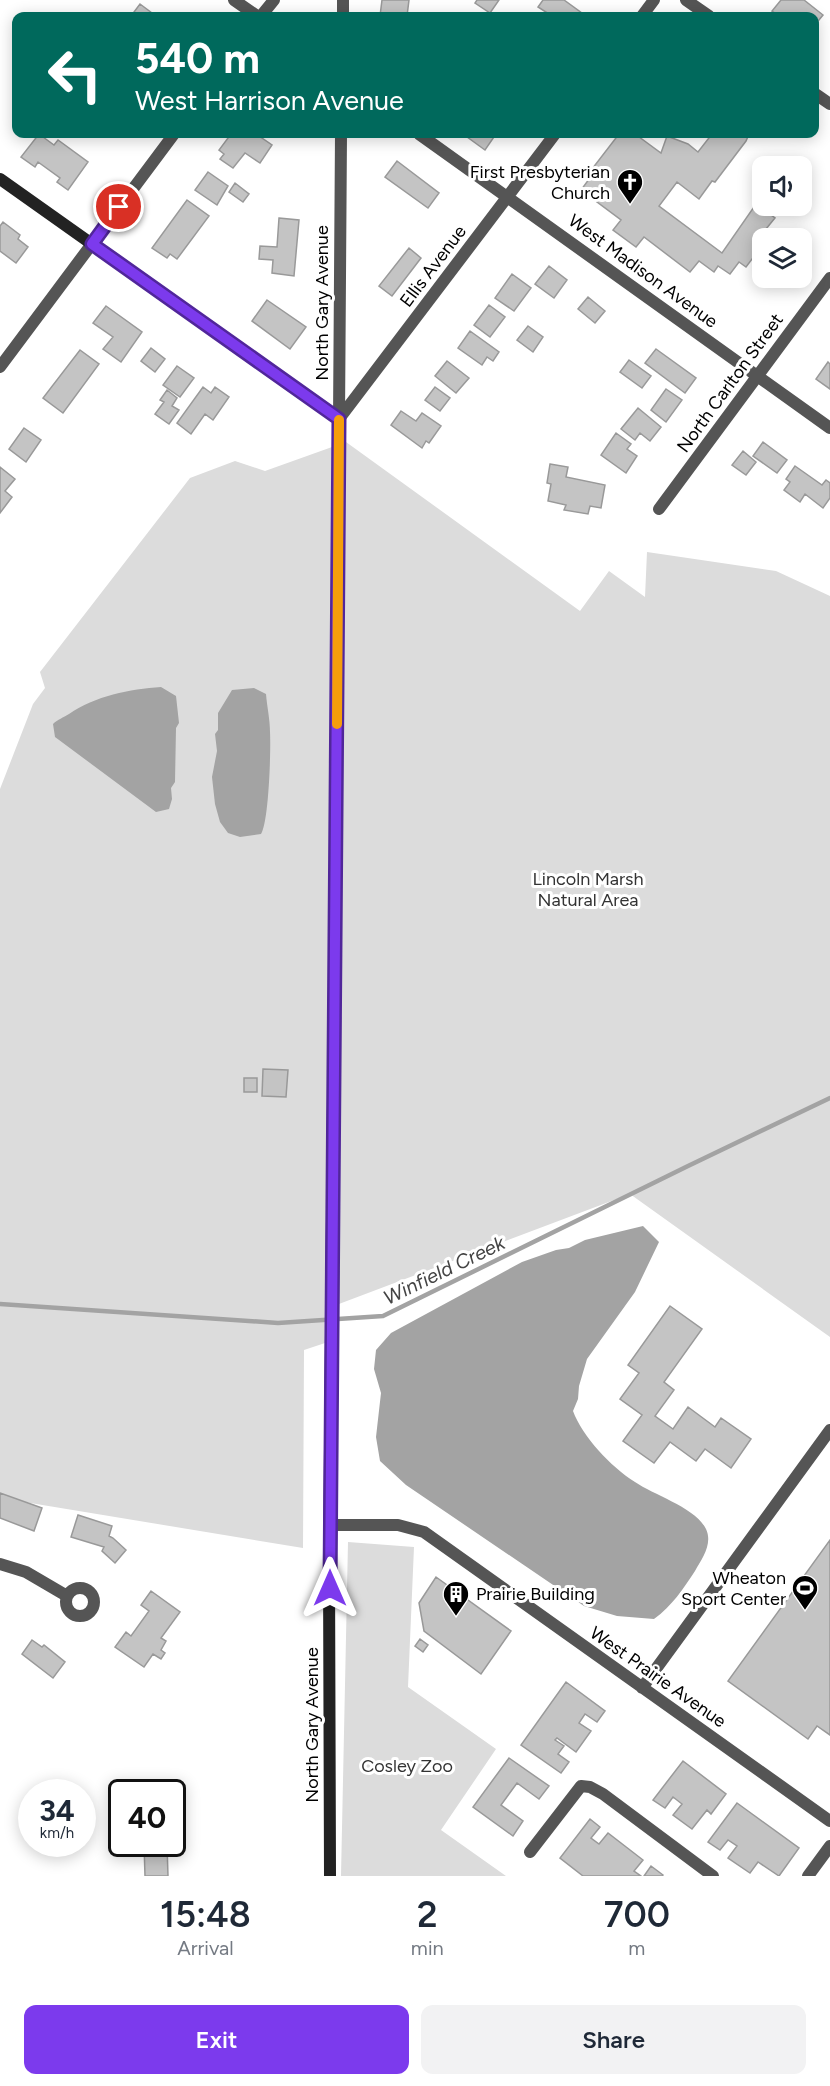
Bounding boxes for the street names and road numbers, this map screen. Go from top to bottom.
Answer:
street label: West Madison Avenue [564,209,722,333]
street label: Ellis Avenue [395,221,471,311]
street label: North Gary Avenue [311,225,333,381]
street label: North Carlton Street [672,309,788,457]
street label: West Prairie Avenue [586,1622,730,1732]
street label: North Gary Avenue [301,1647,323,1803]

